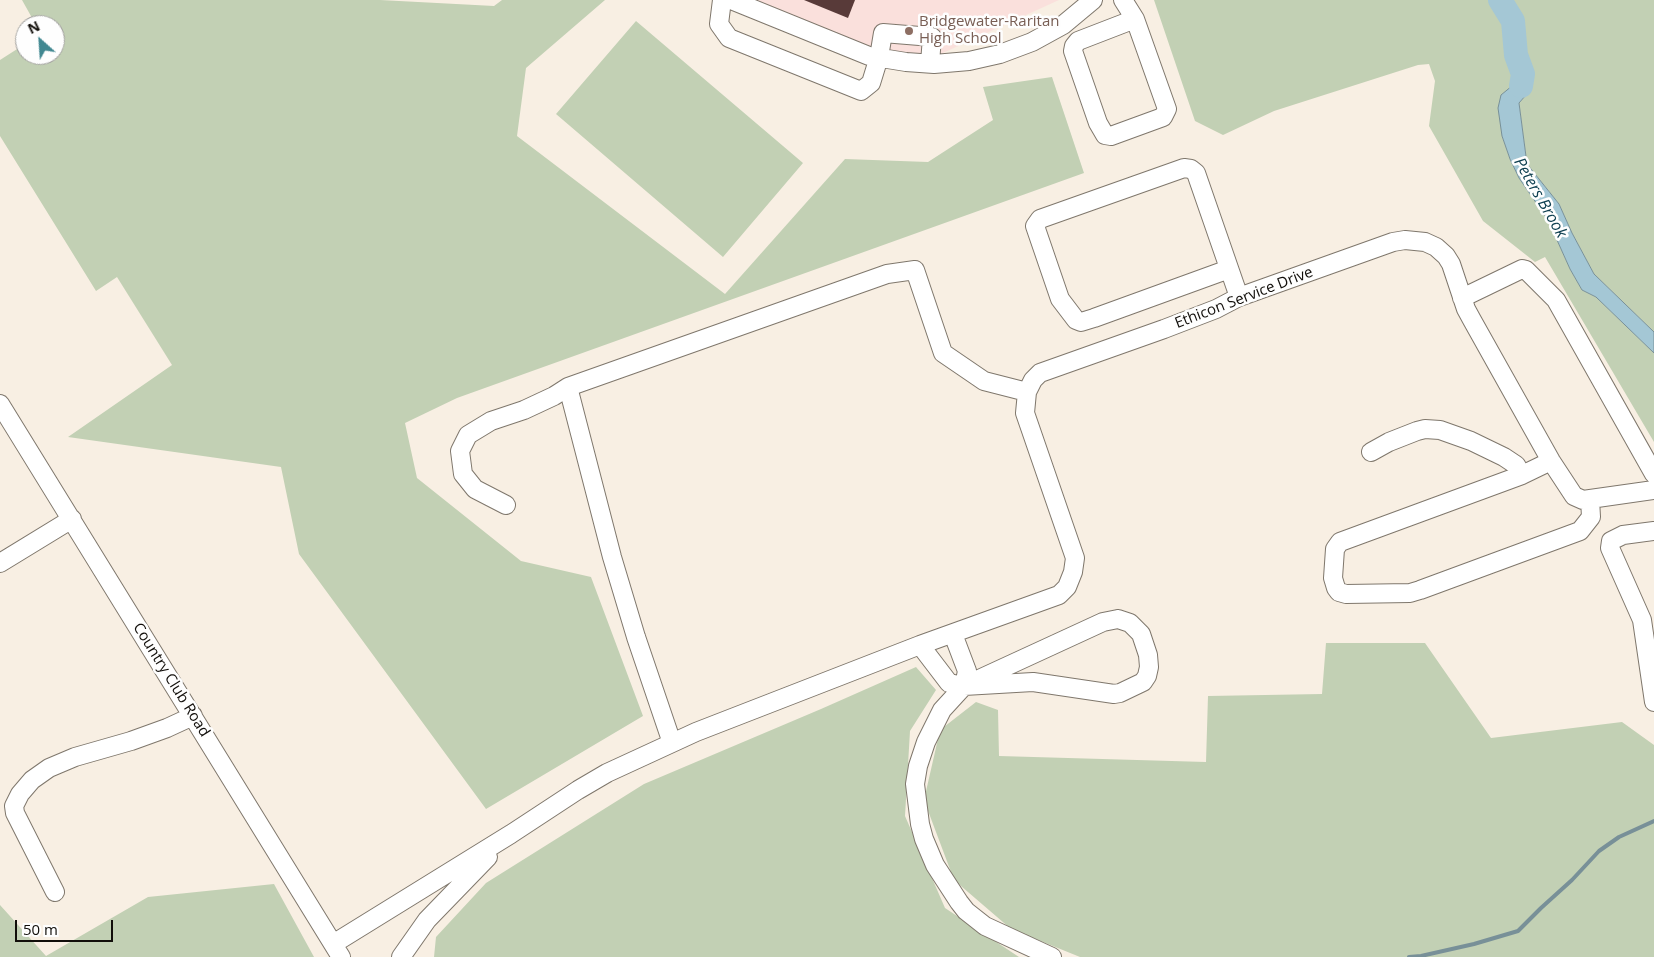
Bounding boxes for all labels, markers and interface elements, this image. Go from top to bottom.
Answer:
place label: Bridgewater-Raritan High School [919,13,1059,48]
north arrow [15,15,65,65]
text: N [24,16,43,38]
marker: Bridgewater-Raritan High School [903,25,915,37]
water label: Peters Brook [1509,154,1571,242]
street label: Ethicon Service Drive [1173,263,1315,333]
street label: Country Club Road [129,620,213,740]
scale bar [18,910,115,942]
text: 50 m [23,919,58,939]

